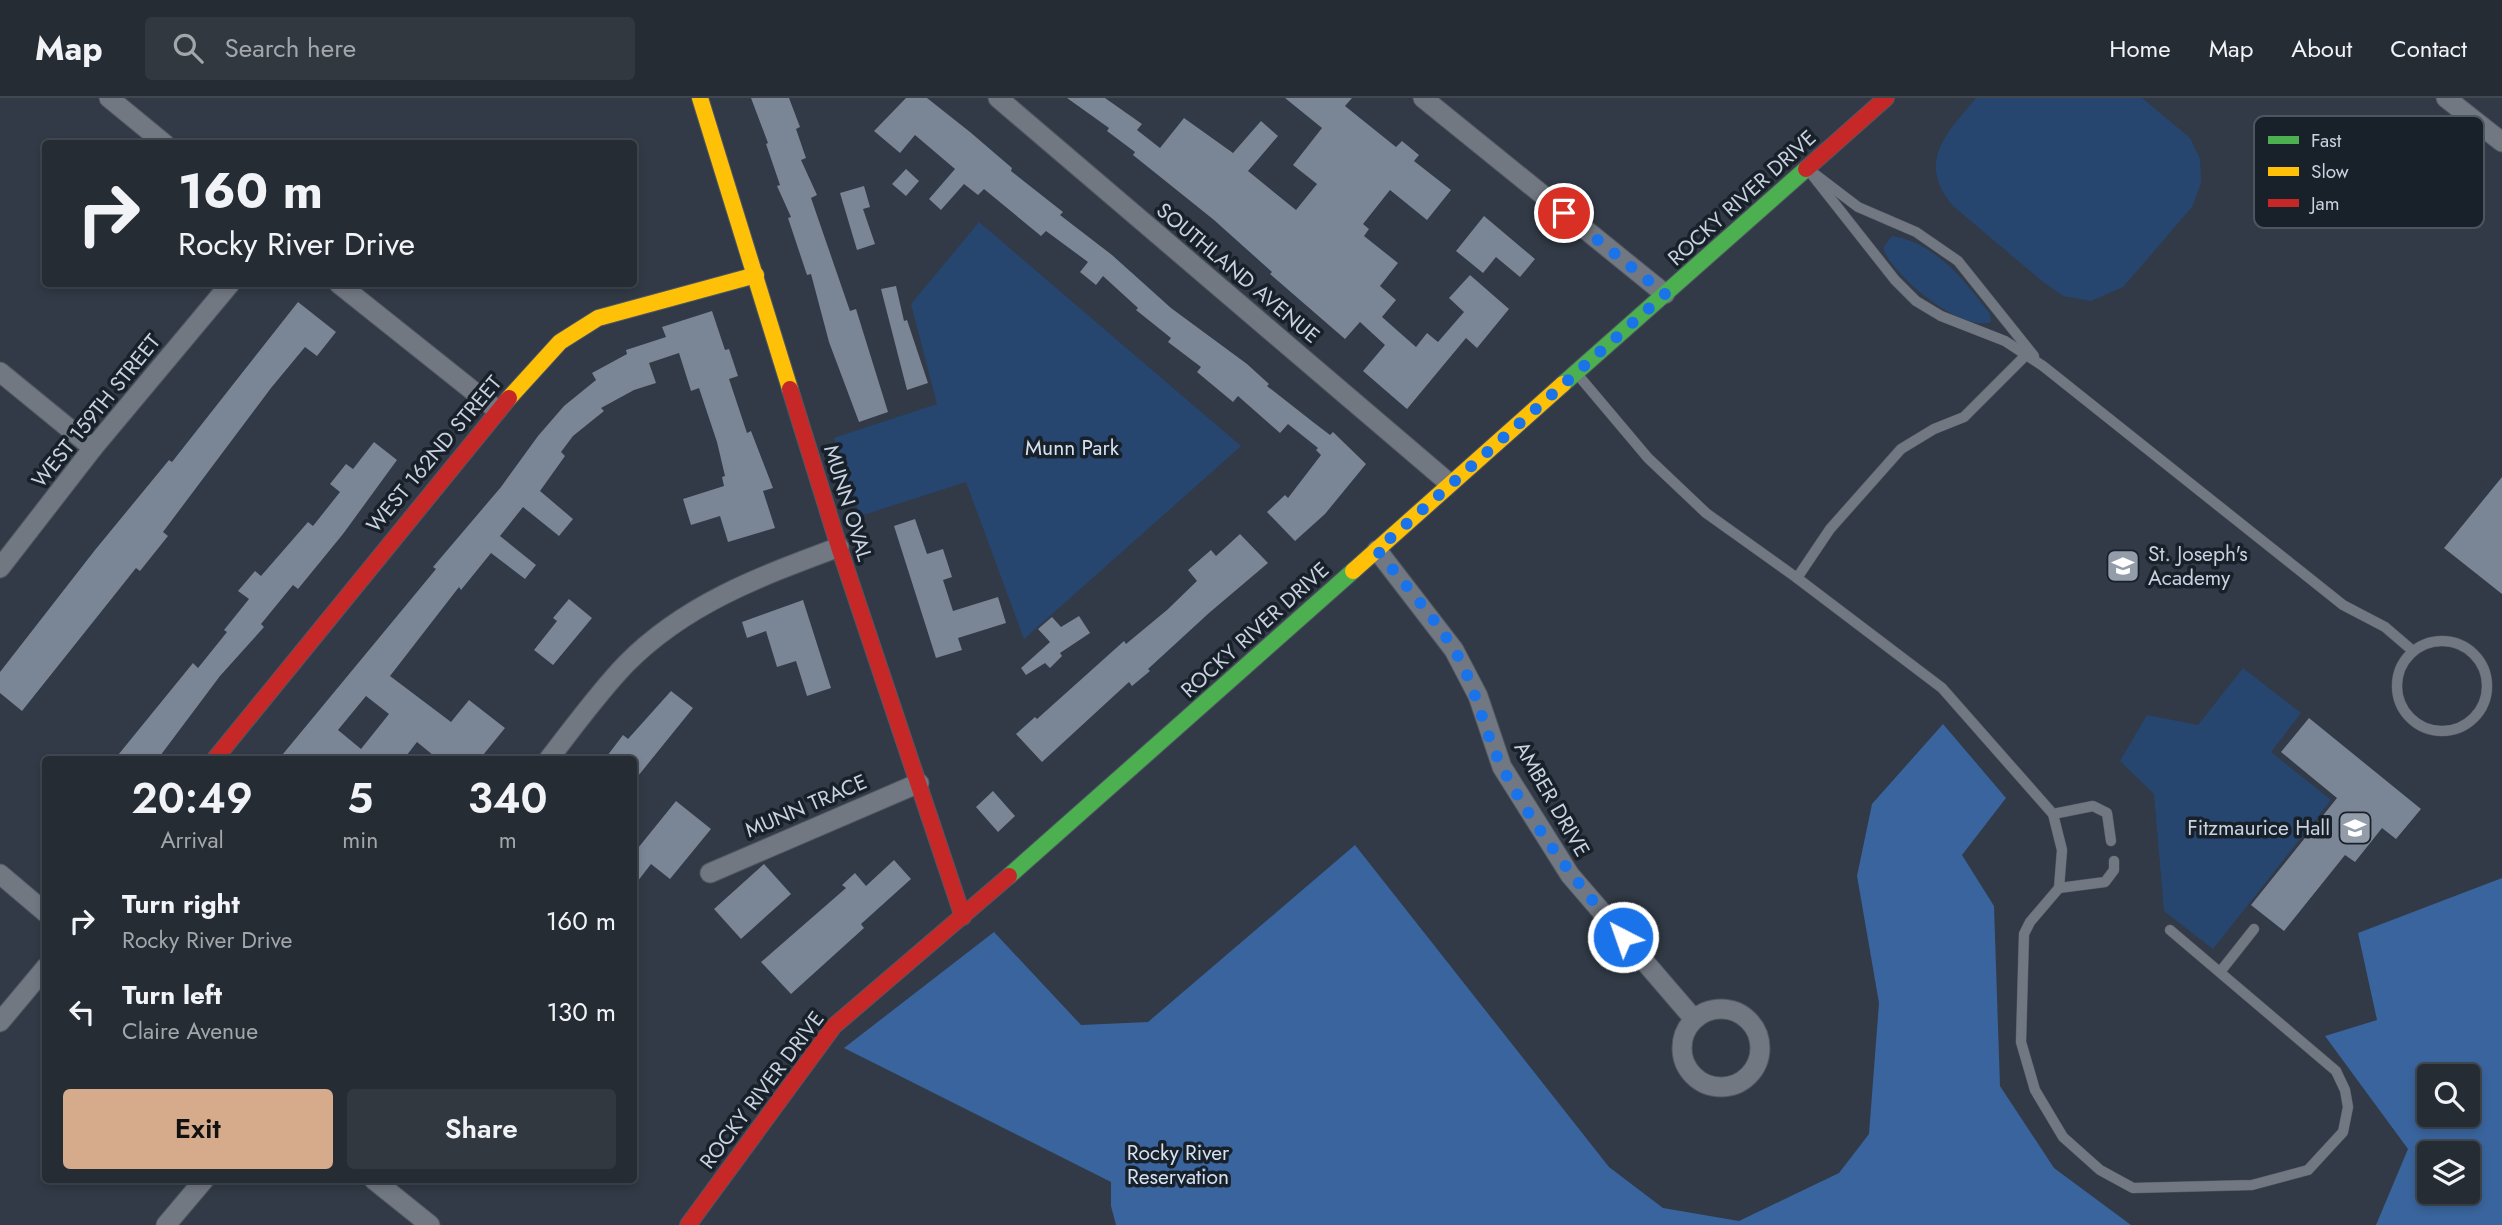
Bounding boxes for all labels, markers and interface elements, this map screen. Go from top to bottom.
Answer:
search box [145,17,635,80]
text: Map [35,25,103,72]
icon: search [169,29,207,67]
text: Search here [225,29,356,67]
text: Home [2109,31,2171,66]
text: Map [2209,31,2253,66]
text: About [2291,31,2352,66]
text: Contact [2390,31,2467,66]
legend [2254,116,2484,228]
street label: ROCKY RIVER DRIVE [1661,123,1823,273]
text: Fast [2311,127,2342,154]
text: 160 m [178,156,323,226]
text: Slow [2311,158,2349,185]
icon: right [63,168,154,259]
pin [1534,183,1594,243]
text: Jam [2308,190,2340,217]
icon: arrive [1545,194,1583,232]
street label: SOUTHLAND AVENUE [1150,196,1326,350]
text: Rocky River Drive [178,221,415,267]
street label: WEST 159TH STREET [25,328,167,494]
street label: WEST 162ND STREET [359,369,509,539]
park label: Munn Park [1025,433,1120,463]
street label: MUNN OVAL [816,441,880,565]
place label: St. Joseph's Academy [2148,539,2248,593]
school or university icon: St. Joseph's Academy [2104,547,2142,585]
street label: ROCKY RIVER DRIVE [1174,555,1336,705]
street label: AMBER DRIVE [1507,736,1597,862]
street label: MUNN TRACE [740,767,872,845]
text: 20:49 [131,768,253,829]
text: 5 [347,768,373,829]
text: 340 [468,768,548,829]
school or university icon: Fitzmaurice Hall [2336,809,2374,847]
place label: Fitzmaurice Hall [2187,813,2330,843]
text: Arrival [160,823,224,857]
text: min [342,823,378,857]
text: m [499,823,517,857]
text: Turn right [122,885,240,923]
position arrow [1586,900,1660,974]
icon: right [63,902,101,940]
text: 160 m [546,902,616,940]
text: Rocky River Drive [122,923,292,957]
text: Turn left [122,976,222,1014]
icon: left [63,993,101,1031]
text: 130 m [546,993,616,1031]
street label: ROCKY RIVER DRIVE [693,1005,831,1175]
text: Claire Avenue [122,1014,258,1048]
map controls [2417,1064,2480,1204]
button: search [2417,1064,2480,1127]
button: Exit [63,1089,333,1169]
button: Share [347,1089,616,1169]
park label: Rocky River Reservation [1127,1138,1230,1192]
button: layers [2417,1141,2480,1204]

